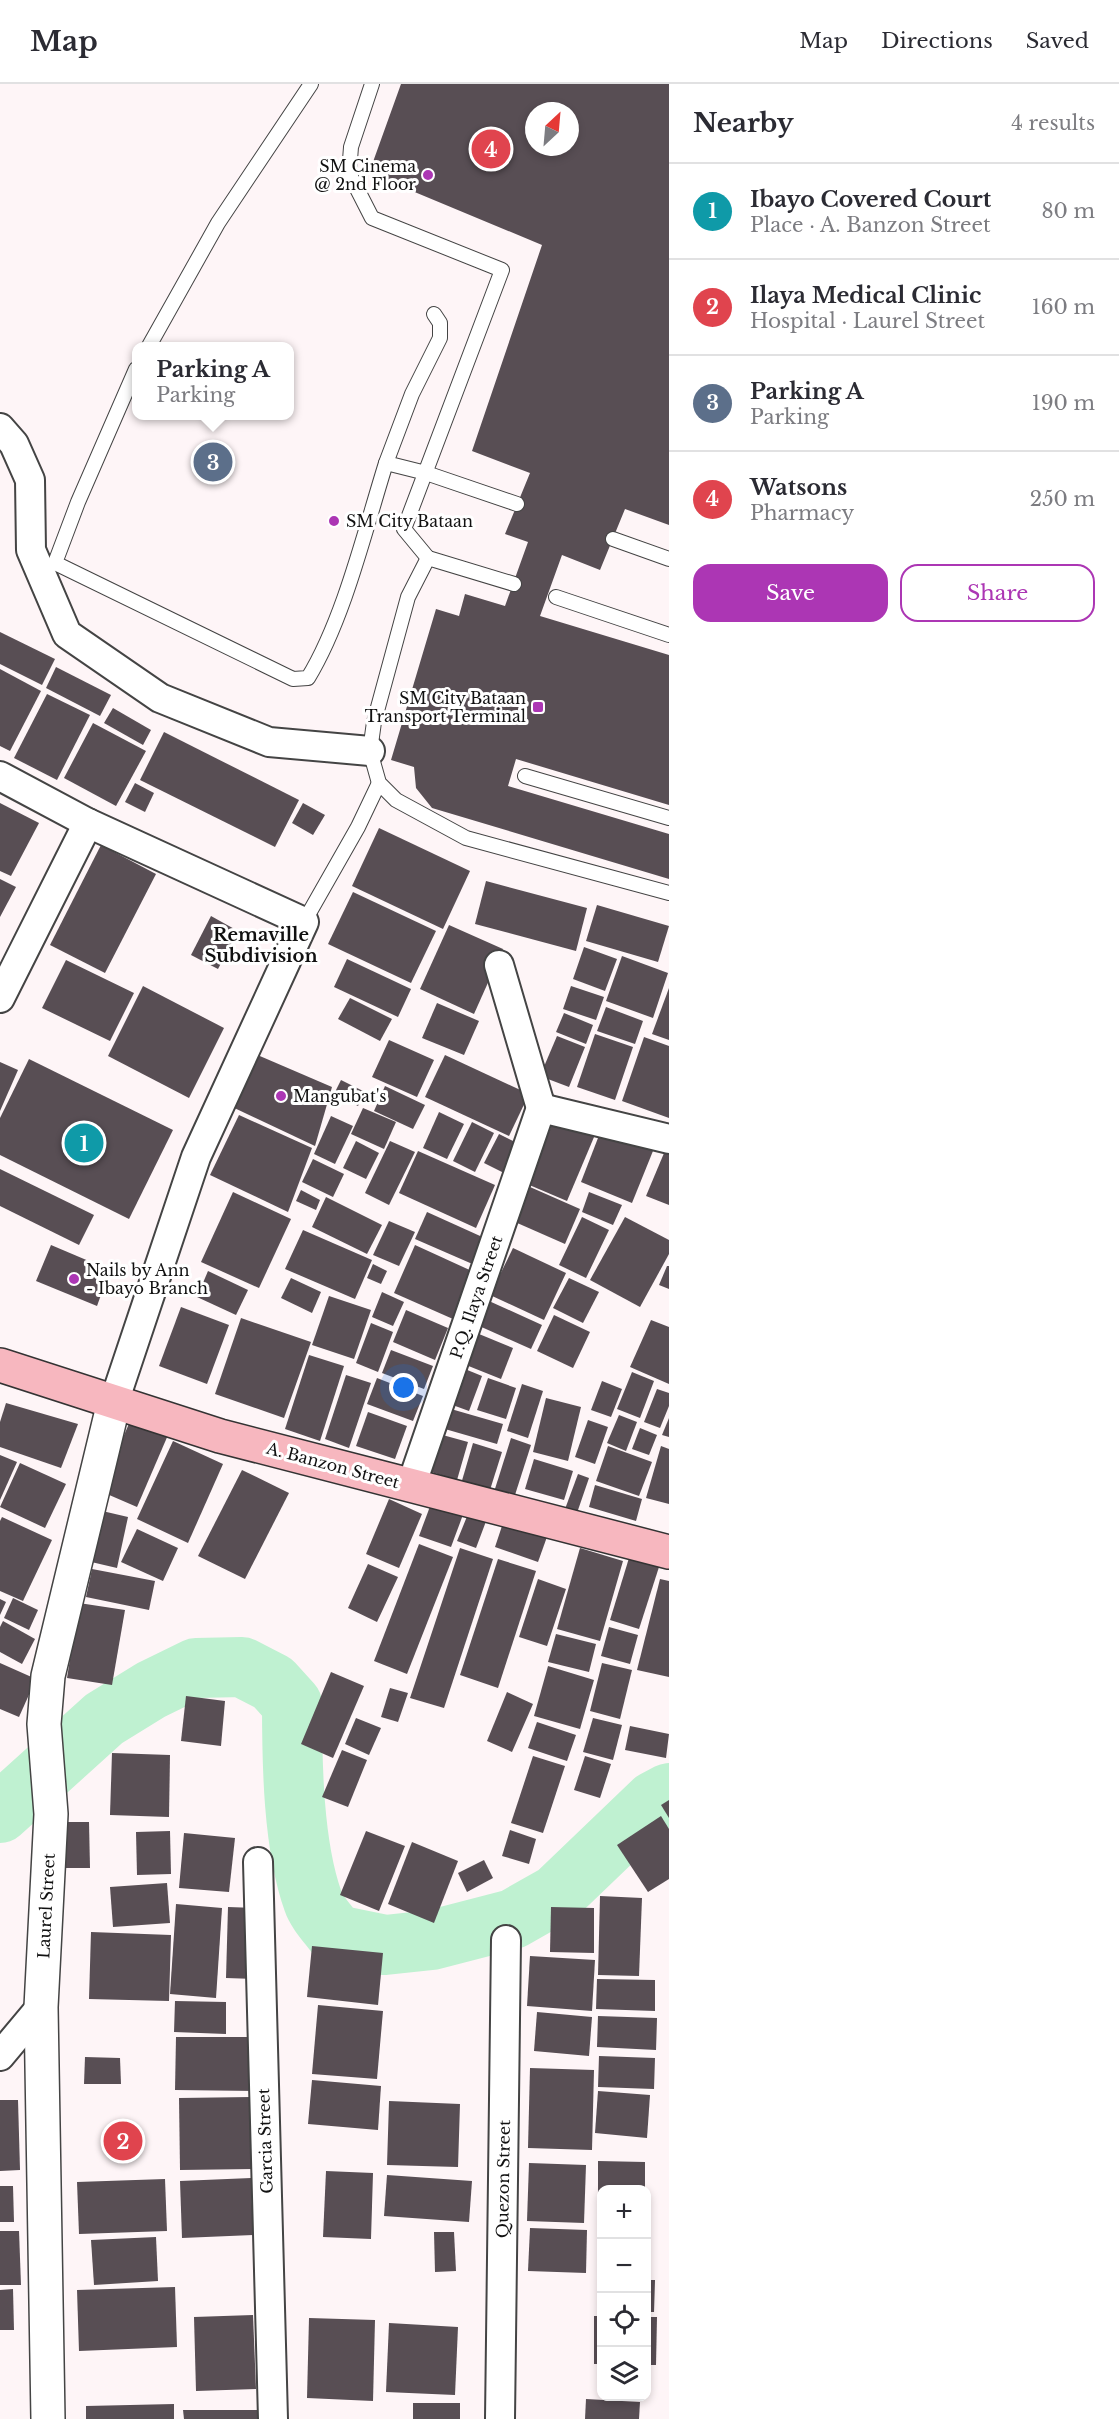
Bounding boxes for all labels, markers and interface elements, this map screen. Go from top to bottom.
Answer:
text: Map [30,24,98,59]
text: Map [799,28,848,54]
text: Directions [881,28,993,54]
text: Saved [1026,28,1089,54]
north arrow [525,102,579,156]
text: Nearby [693,107,794,139]
text: 4 results [1011,111,1095,135]
pin: 4 [472,126,510,172]
place label: SM Cinema @ 2nd Floor [314,156,416,194]
marker: SM Cinema @ 2nd Floor [421,168,435,182]
text: Ibayo Covered Court [750,186,991,213]
text: 1 [708,199,717,223]
text: 80 m [1041,199,1095,223]
text: Place · A. Banzon Street [750,213,990,237]
text: Ilaya Medical Clinic [750,282,981,309]
text: 2 [706,295,719,319]
text: 160 m [1032,295,1095,319]
text: Hospital · Laurel Street [750,309,985,333]
popup [132,342,294,420]
text: Parking A [156,356,270,383]
text: Parking A [750,378,864,405]
text: Parking [156,383,235,407]
text: 3 [706,391,719,415]
text: 190 m [1032,391,1095,415]
text: Parking [750,405,829,429]
pin: 3 [194,440,232,484]
text: Watsons [750,474,847,501]
text: 4 [706,487,719,511]
text: 250 m [1030,487,1095,511]
text: Pharmacy [750,501,854,525]
place label: SM City Bataan [346,511,473,531]
marker: SM City Bataan [327,514,341,528]
button: Save [693,564,888,622]
button: Share [900,564,1095,622]
place label: SM City Bataan Transport Terminal [365,688,526,726]
marker: SM City Bataan Transport Terminal [531,700,545,714]
district label: Remaville Subdivision [204,924,318,967]
place label: Mangubat's [293,1086,387,1106]
marker: Mangubat's [274,1089,288,1103]
pin: 1 [64,1120,104,1166]
street label: P.Q. Ilaya Street [446,1233,506,1361]
place label: Nails by Ann - Ibayo Branch [86,1260,208,1298]
marker: Nails by Ann - Ibayo Branch [67,1272,81,1286]
your location [389,1373,418,1402]
street label: A. Banzon Street [264,1437,401,1492]
street label: Laurel Street [33,1853,59,1959]
street label: Garcia Street [253,2088,277,2194]
pin: 2 [104,2118,142,2164]
street label: Quezon Street [492,2120,514,2238]
map controls [597,2185,651,2401]
button: + [597,2185,651,2239]
button: − [597,2239,651,2293]
button: locate [597,2293,651,2347]
button: layers [597,2347,651,2401]

